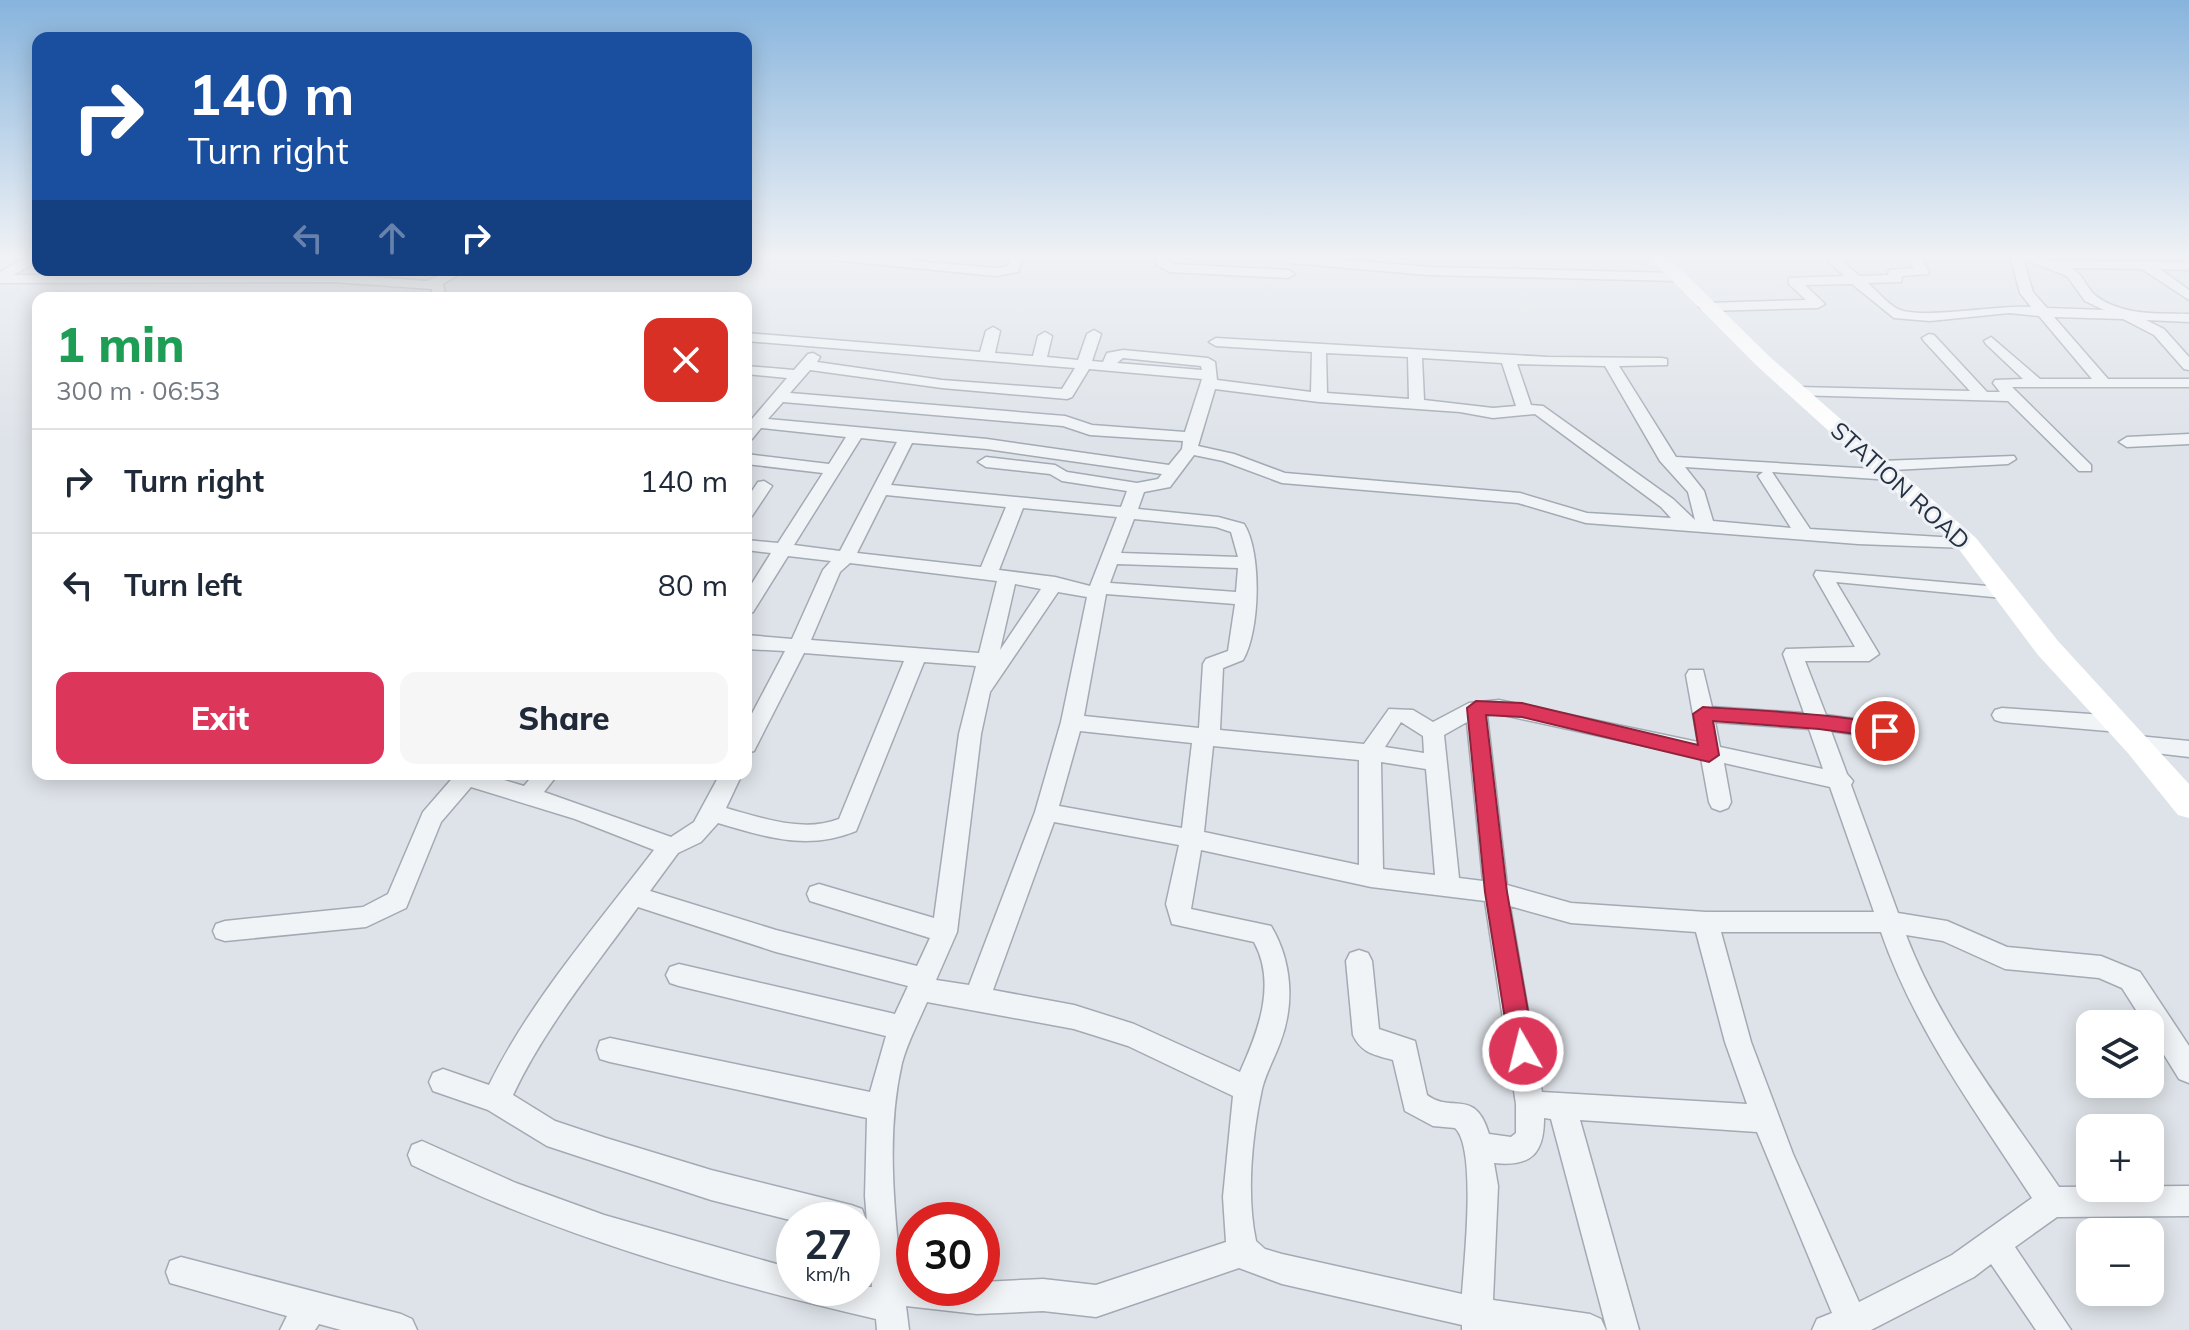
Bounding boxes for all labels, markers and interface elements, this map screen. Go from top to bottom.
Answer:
text: 140 m [188,59,355,129]
icon: right [56,64,160,168]
text: Turn right [188,128,349,173]
icon: left [286,216,330,260]
icon: ahead [370,216,414,260]
icon: right [454,216,498,260]
text: 1 min [56,314,185,374]
button: close [644,318,728,402]
text: 300 m · 06:53 [56,374,220,407]
street label: STATION ROAD [1825,415,1976,556]
icon: right [56,459,100,503]
text: Turn right [124,462,264,500]
text: 140 m [640,462,728,500]
icon: left [56,563,100,607]
text: Turn left [124,566,242,604]
text: 80 m [658,566,728,604]
button: Exit [56,672,384,764]
button: Share [400,672,728,764]
pin [1851,697,1919,765]
icon: arrive [1863,709,1907,753]
position arrow [1481,1009,1565,1093]
map controls [2076,1010,2164,1306]
button: layers [2076,1010,2164,1098]
button: + [2076,1114,2164,1202]
speed limit sign: 30 [896,1202,1000,1306]
button: − [2076,1218,2164,1306]
text: 27 [804,1219,852,1269]
text: km/h [805,1261,851,1286]

